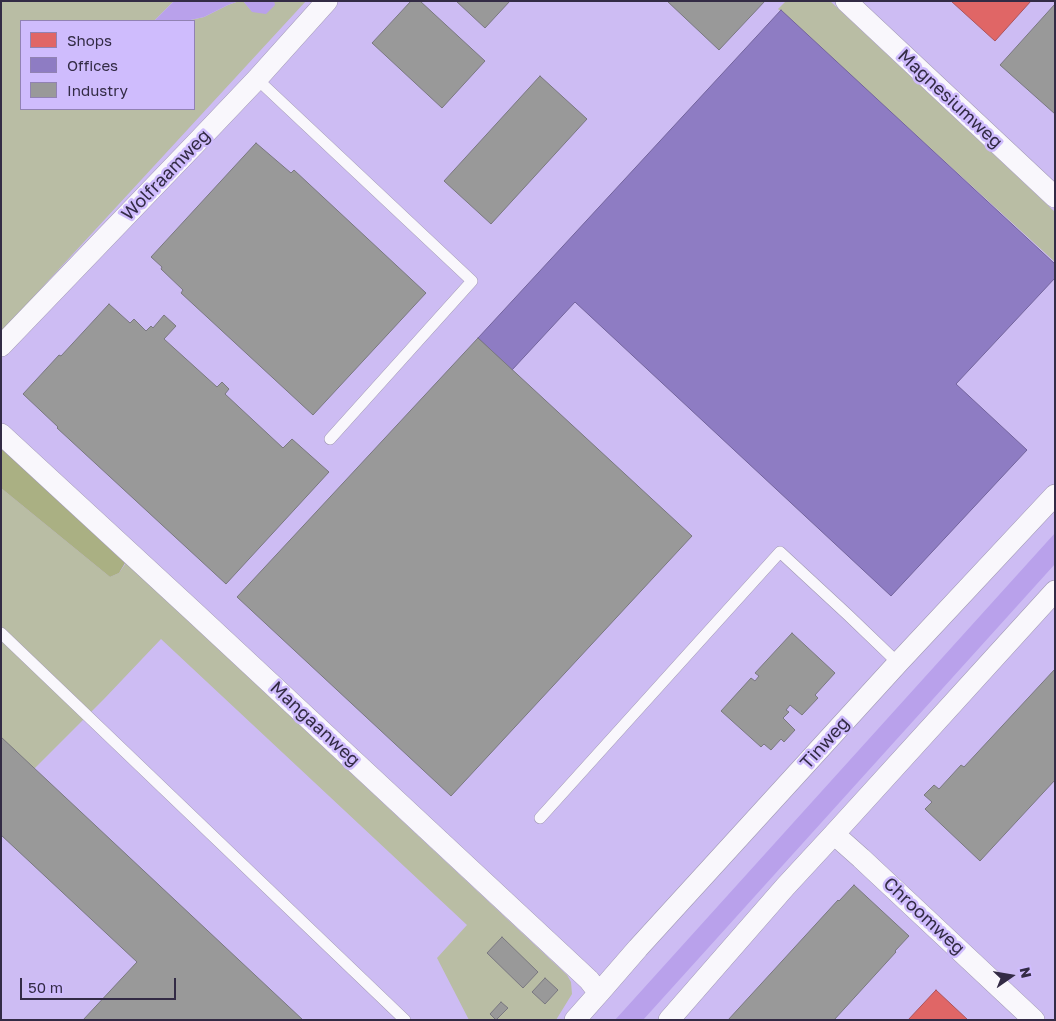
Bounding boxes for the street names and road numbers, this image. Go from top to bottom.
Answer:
street label: Magnesiumweg [893,45,1007,153]
street label: Wolfraamweg [117,125,215,225]
street label: Mangaanweg [266,677,364,771]
street label: Tinweg [796,712,854,774]
street label: Chroomweg [879,873,969,959]

